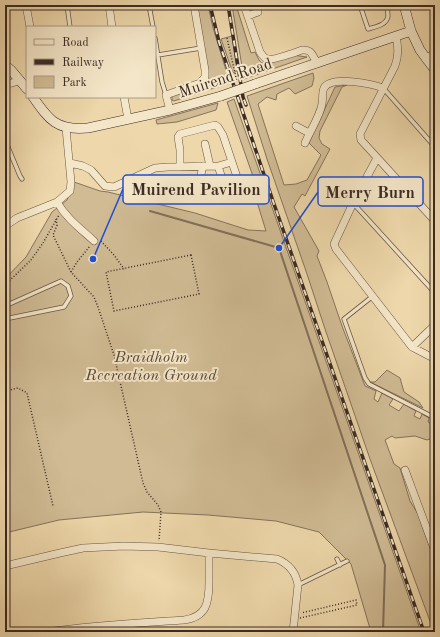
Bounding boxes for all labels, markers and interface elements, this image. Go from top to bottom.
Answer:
legend [26,26,156,98]
text: Road [62,37,89,49]
street label: Muirend Road [177,56,274,102]
text: Railway [62,57,105,69]
text: Park [62,77,87,89]
callout: Muirend Pavilion [123,175,269,204]
callout: Merry Burn [318,177,423,206]
text: Muirend Pavilion [131,182,261,199]
text: Merry Burn [325,185,415,202]
park label: Braidholm Recreation Ground [84,350,217,384]

